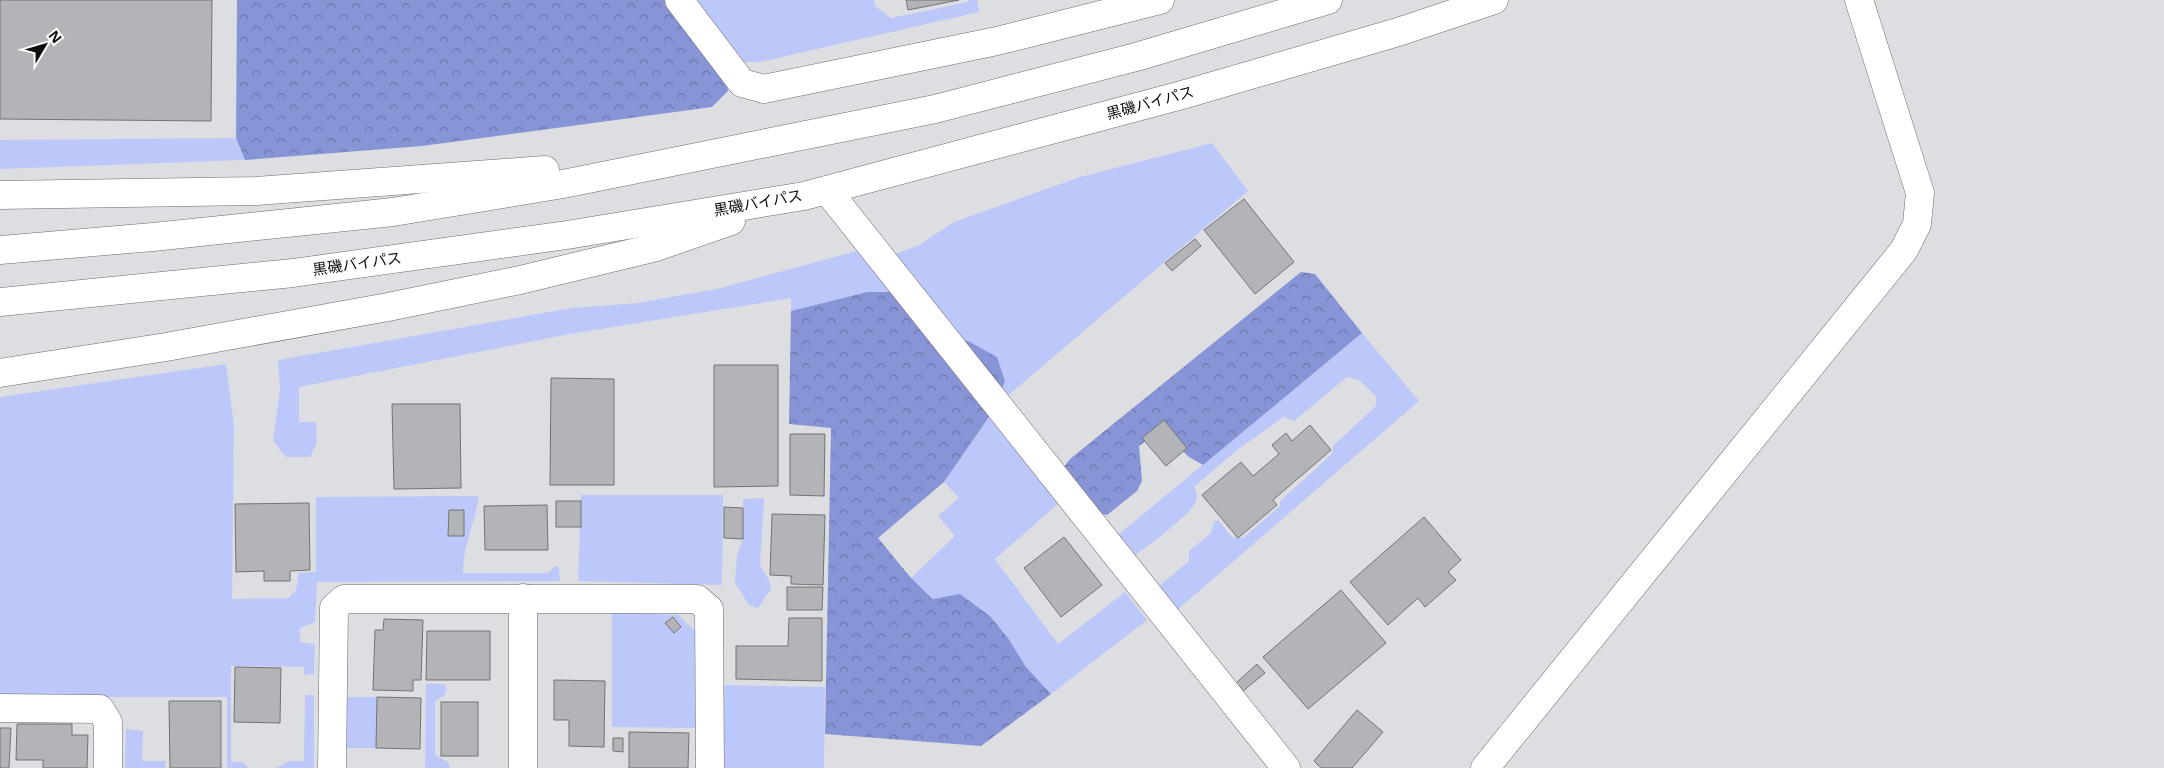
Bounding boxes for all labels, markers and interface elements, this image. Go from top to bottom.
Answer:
north arrow [20,20,70,70]
text: N [45,26,67,47]
street label: 黒磯バイパス [1104,81,1196,123]
street label: 黒磯バイパス [712,184,804,220]
street label: 黒磯バイパス [311,247,403,279]

